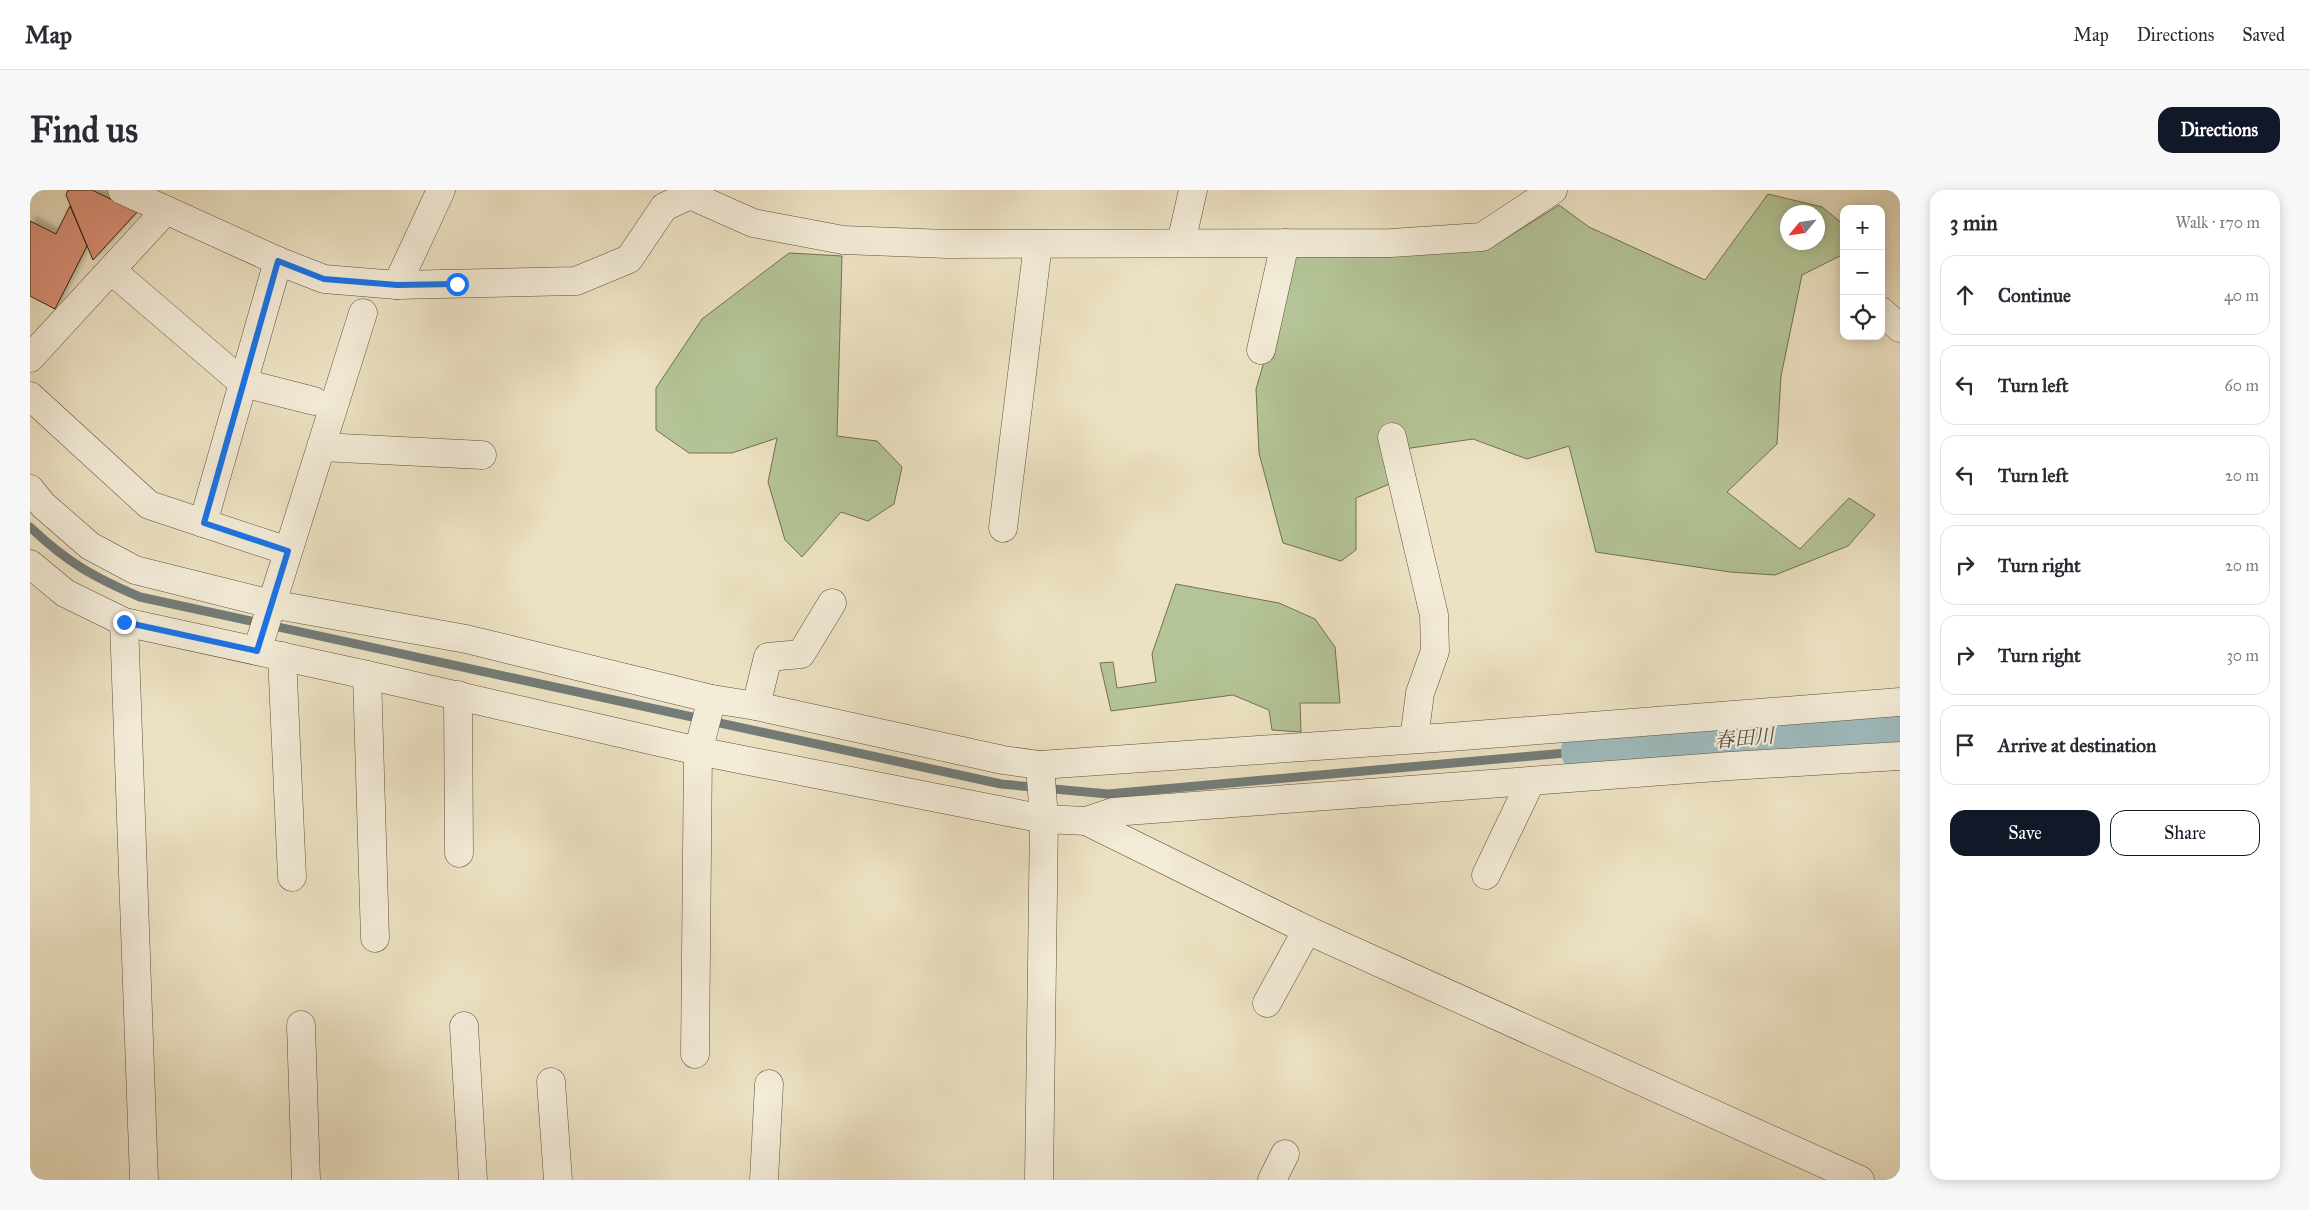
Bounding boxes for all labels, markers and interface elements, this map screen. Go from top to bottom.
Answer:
text: Map [25,20,72,50]
text: Map [2073,24,2109,46]
text: Directions [2137,24,2214,46]
text: Saved [2242,24,2285,46]
button: Directions [2158,107,2280,153]
text: Find us [30,109,138,152]
north arrow [1780,205,1825,250]
map controls [1840,205,1885,340]
button: + [1840,205,1885,250]
text: 3 min [1950,210,1998,236]
text: Walk · 170 m [2176,213,2260,232]
button: − [1840,250,1885,295]
route start [446,273,469,296]
icon: ahead [1951,281,1979,309]
text: Continue [1998,284,2071,307]
text: 40 m [2224,286,2259,305]
button: locate [1840,295,1885,340]
icon: left [1951,371,1979,399]
text: Turn left [1998,374,2068,397]
text: 60 m [2225,376,2259,395]
icon: left [1951,461,1979,489]
text: Turn left [1998,464,2068,487]
text: 20 m [2225,466,2259,485]
icon: right [1951,551,1979,579]
text: Turn right [1998,554,2081,577]
text: 20 m [2225,556,2259,575]
route end [113,611,136,634]
icon: right [1951,641,1979,669]
text: Turn right [1998,644,2081,667]
text: 30 m [2226,646,2259,665]
water label: 春田川 [1713,723,1777,753]
icon: arrive [1951,731,1979,759]
text: Arrive at destination [1998,734,2156,757]
button: Save [1950,810,2100,856]
button: Share [2110,810,2260,856]

